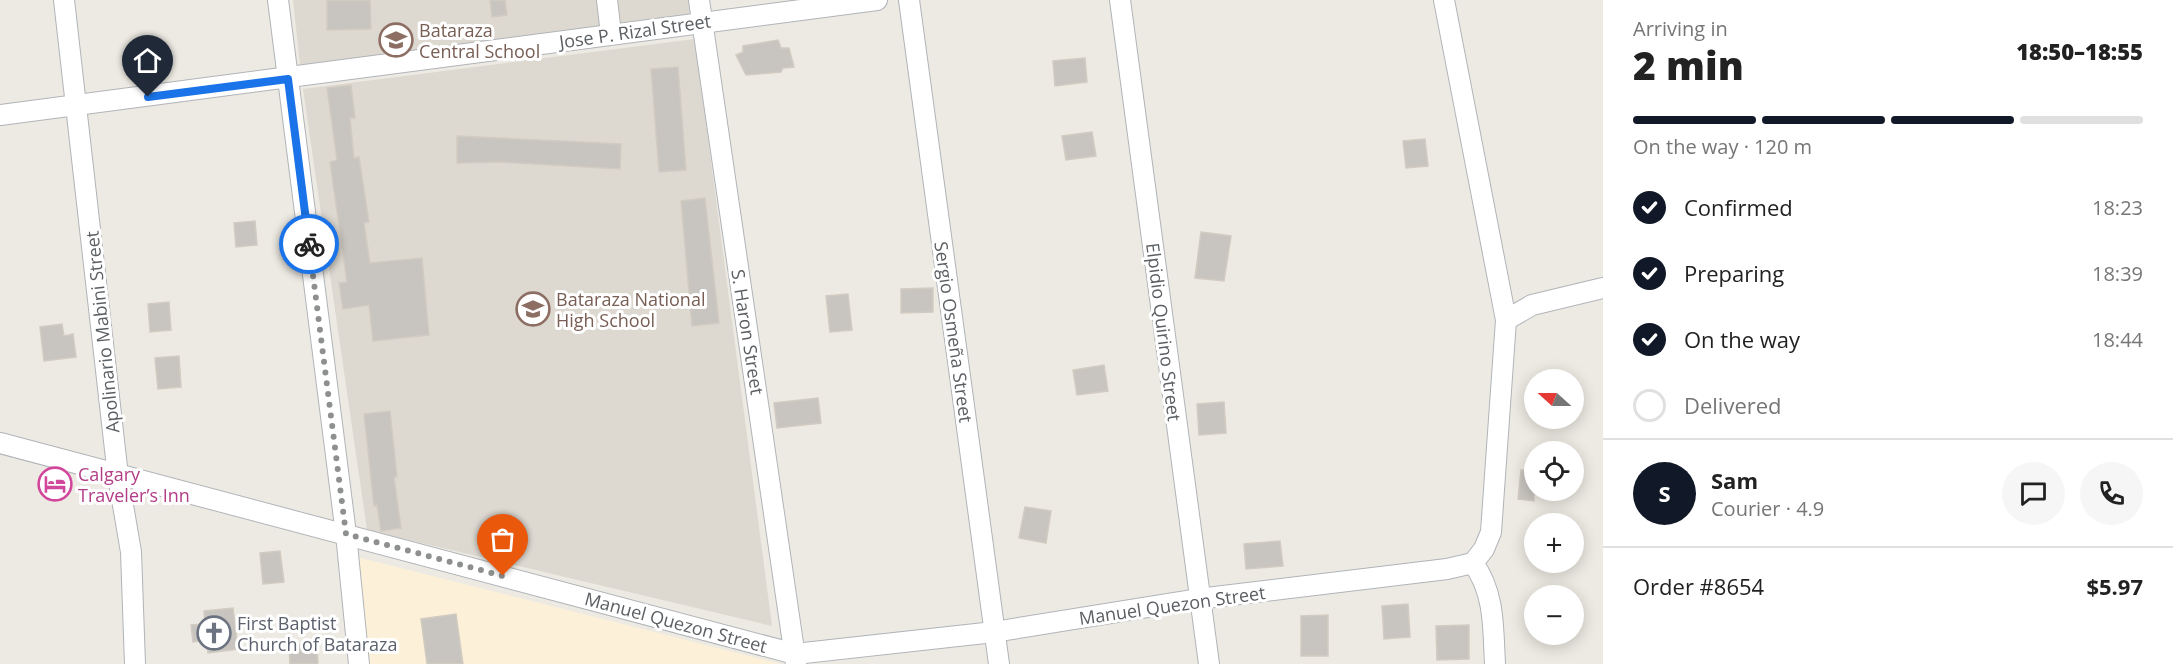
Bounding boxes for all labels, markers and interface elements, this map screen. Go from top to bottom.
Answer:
street label: Jose P. Rizal Street [556,8,712,54]
text: Arriving in [1633,15,1728,42]
place label: Bataraza Central School [419,18,540,63]
school or university icon: Bataraza Central School [378,22,414,58]
pin [122,35,173,97]
text: 18:50–18:55 [2016,36,2143,66]
text: 2 min [1633,38,1744,91]
icon: home [131,44,164,77]
text: On the way · 120 m [1633,133,1812,160]
icon: check [1633,191,1666,224]
text: Confirmed [1684,192,1793,222]
text: 18:23 [2092,194,2143,221]
courier [279,214,339,274]
icon: bike [293,228,326,261]
street label: Apolinario Mabini Street [79,230,125,434]
street label: Sergio Osmeña Street [929,240,979,424]
street label: Elpidio Quirino Street [1141,241,1187,423]
icon: check [1633,257,1666,290]
text: Preparing [1684,258,1784,288]
text: 18:39 [2092,260,2143,287]
street label: S. Haron Street [726,268,770,396]
place label: Bataraza National High School [556,287,705,332]
school or university icon: Bataraza National High School [515,291,551,327]
icon: check [1633,323,1666,356]
text: On the way [1684,324,1800,354]
text: 18:44 [2092,326,2143,353]
north arrow [1524,369,1584,429]
map controls [1524,369,1584,645]
text: Delivered [1684,390,1782,420]
button: locate [1524,441,1584,501]
place label: Calgary Traveler’s Inn [78,462,190,507]
button: chat [2002,462,2065,525]
button: phone [2080,462,2143,525]
text: Sam [1711,465,1758,495]
hotel icon: Calgary Traveler’s Inn [37,466,73,502]
text: S [1658,478,1671,508]
text: Courier · 4.9 [1711,495,1824,522]
button: + [1524,513,1584,573]
pin [477,514,528,576]
icon: bag [486,523,519,556]
text: Order #8654 [1633,571,1764,601]
text: $5.97 [2086,571,2143,601]
street label: Manuel Quezon Street [1077,580,1267,630]
button: − [1524,585,1584,645]
street label: Manuel Quezon Street [582,586,770,658]
place label: First Baptist Church of Bataraza [237,611,398,656]
church icon: First Baptist Church of Bataraza [196,615,232,651]

